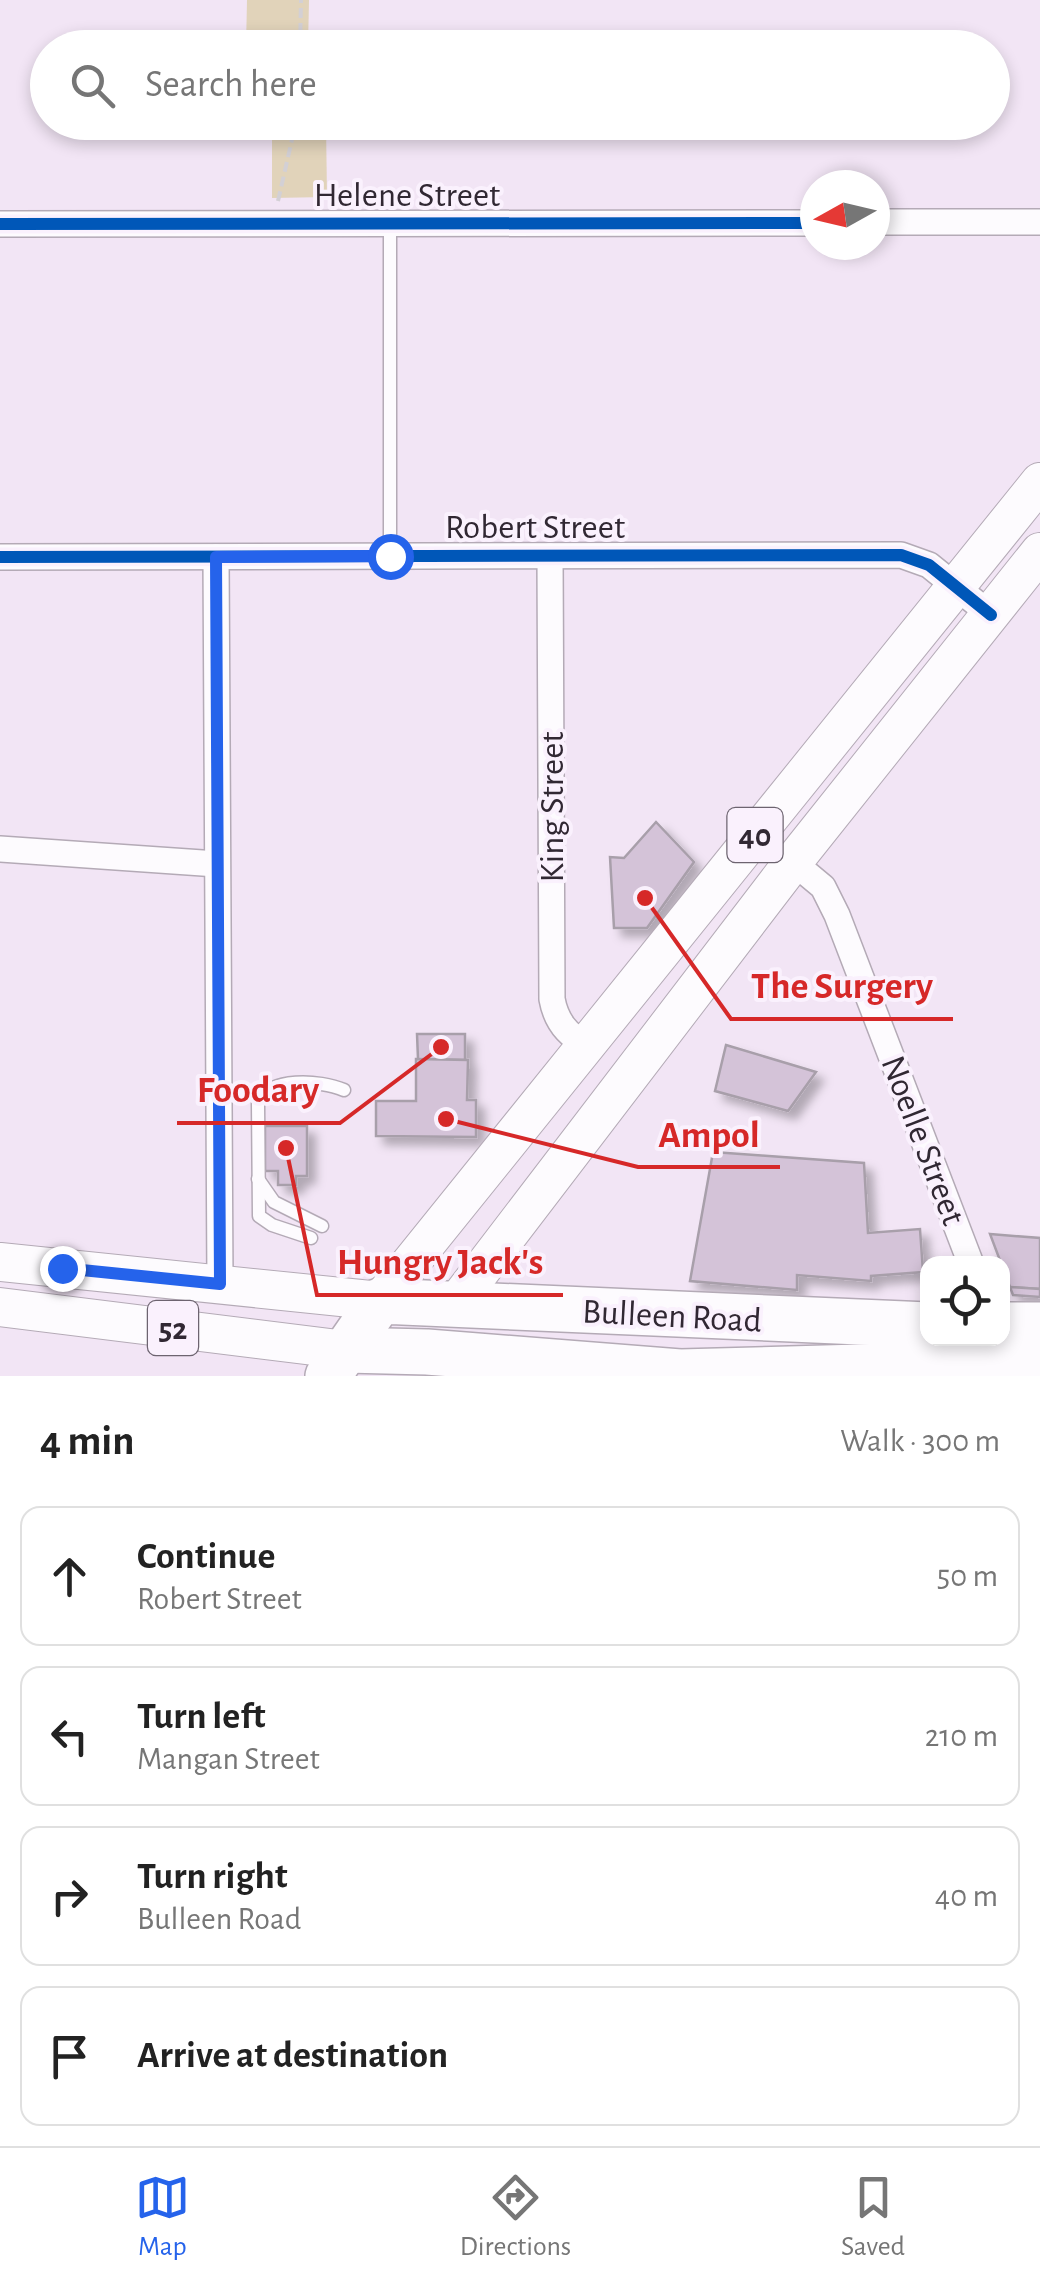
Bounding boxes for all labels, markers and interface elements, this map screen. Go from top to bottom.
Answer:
search box [30,30,1010,140]
icon: search [65,58,120,113]
text: Search here [145,66,317,104]
north arrow [800,170,890,260]
street label: Helene Street [314,178,500,213]
street label: Robert Street [445,510,625,545]
route start [368,534,414,580]
street label: King Street [535,732,570,882]
road number: 40 [728,808,782,862]
callout: The Surgery [731,951,953,1019]
text: The Surgery [751,968,933,1006]
street label: Noelle Street [874,1051,971,1230]
callout: Foodary [177,1055,340,1123]
text: Foodary [197,1072,319,1110]
callout: Ampol [638,1099,780,1167]
text: Ampol [658,1117,760,1155]
callout: Hungry Jack's [317,1227,563,1295]
text: Hungry Jack's [337,1244,543,1282]
route end [40,1246,86,1292]
map controls [920,1256,1010,1346]
button: locate [920,1256,1010,1346]
street label: Bulleen Road [581,1294,763,1339]
road number: 52 [148,1301,198,1355]
text: 4 min [40,1420,135,1462]
text: Walk · 300 m [840,1425,1000,1457]
text: Continue [137,1538,275,1576]
icon: ahead [42,1549,97,1604]
text: 50 m [937,1560,998,1592]
text: Robert Street [137,1583,302,1615]
text: Turn left [137,1698,265,1736]
icon: left [42,1709,97,1764]
text: 210 m [925,1720,998,1752]
text: Mangan Street [137,1743,320,1775]
text: Turn right [137,1858,287,1896]
icon: right [42,1869,97,1924]
text: 40 m [935,1880,998,1912]
text: Bulleen Road [137,1903,301,1935]
icon: arrive [42,2029,97,2084]
text: Arrive at destination [137,2037,448,2075]
tab: Map [135,2170,190,2264]
tab: Directions [460,2170,571,2264]
tab: Saved [841,2170,905,2264]

